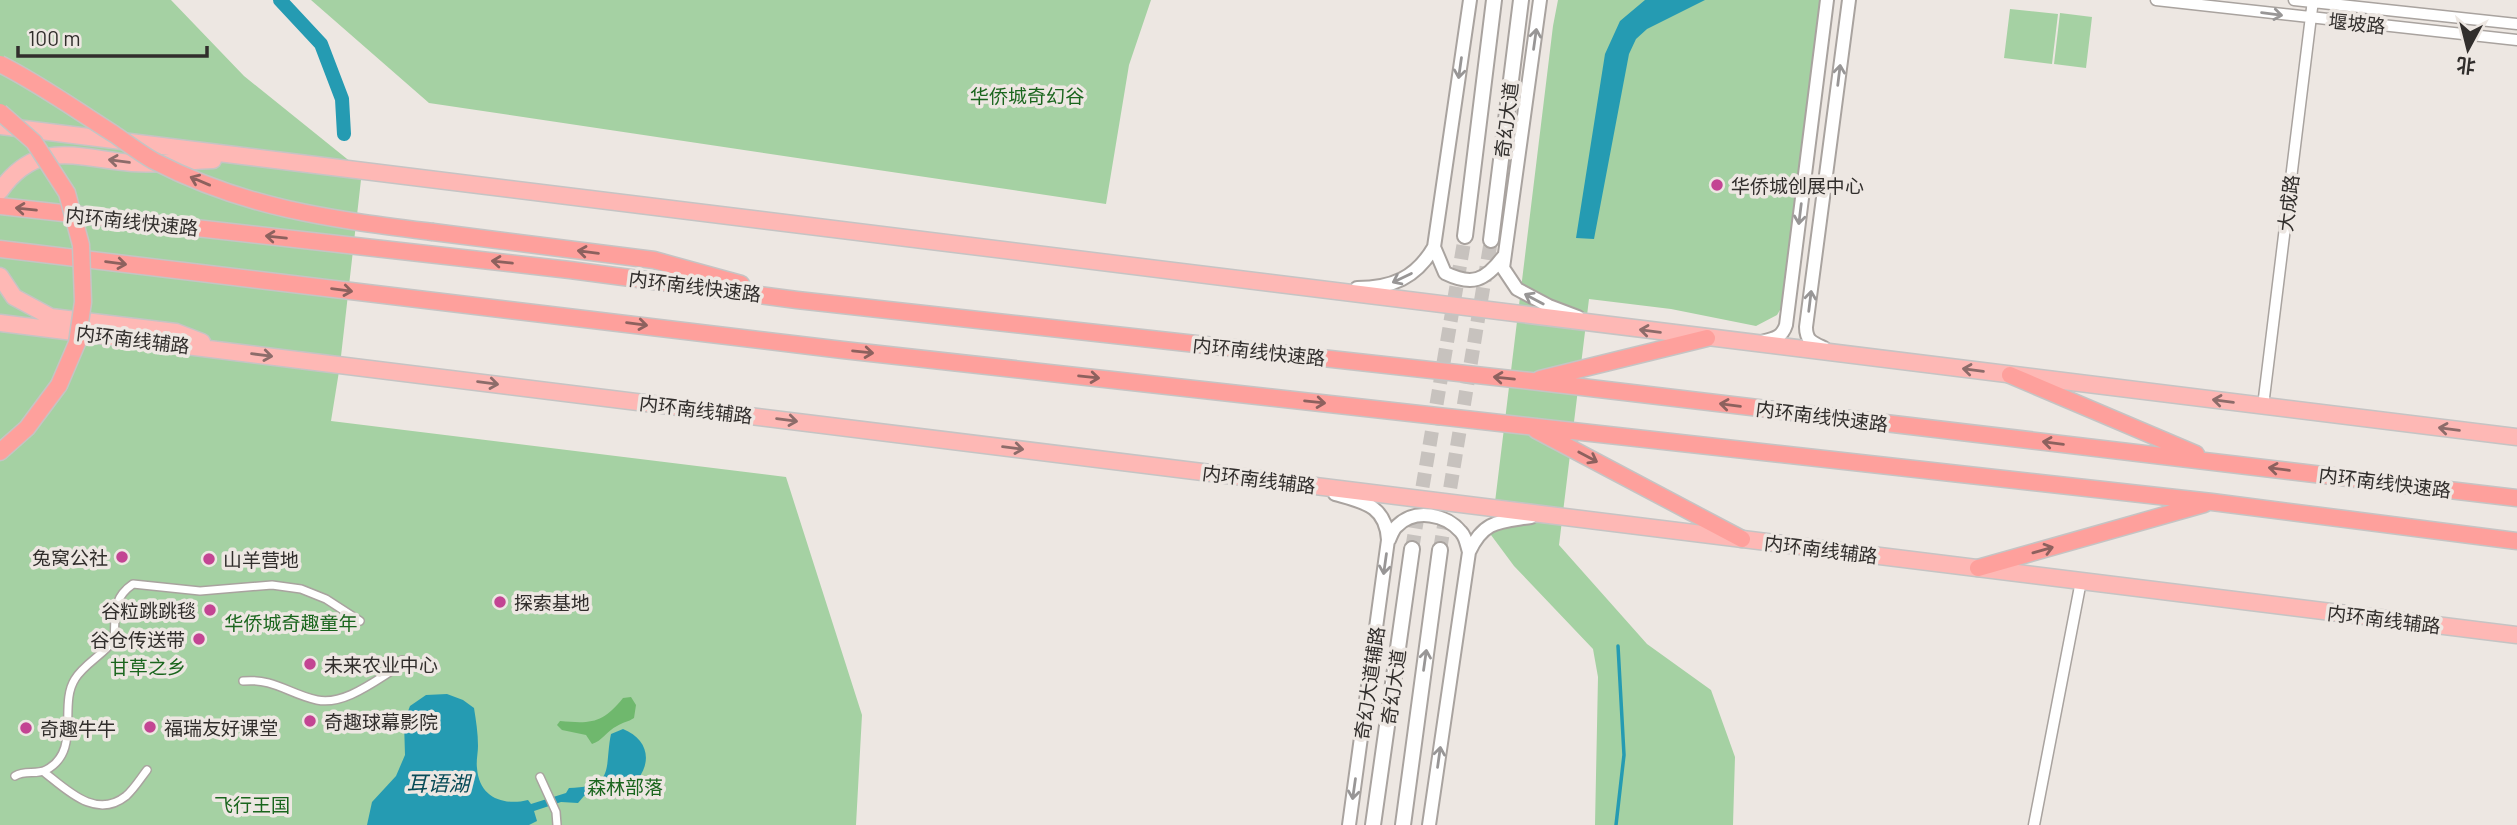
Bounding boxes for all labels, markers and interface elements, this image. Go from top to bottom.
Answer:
one-way arrow [2260,7,2283,20]
street label: 堰坡路 [2327,9,2387,37]
scale bar [18,14,206,58]
north arrow [2433,14,2503,84]
text: 100 m [28,25,81,50]
one-way arrow [1528,28,1541,51]
text: 北 [2455,54,2477,79]
one-way arrow [1453,56,1466,78]
one-way arrow [1832,65,1845,87]
street label: 奇幻大道 [1490,81,1522,159]
park label: 华侨城奇幻谷 [970,84,1084,107]
one-way arrow [108,154,131,167]
street label: 大成路 [2273,173,2303,233]
one-way arrow [189,174,211,187]
place label: 华侨城创展中心 [1731,174,1864,197]
marker: 华侨城创展中心 [1709,177,1725,193]
one-way arrow [15,202,37,215]
one-way arrow [1793,202,1806,224]
street label: 内环南线快速路 [65,203,199,239]
one-way arrow [265,230,288,243]
one-way arrow [577,245,600,258]
one-way arrow [491,256,514,269]
one-way arrow [105,257,127,270]
street label: 内环南线快速路 [628,266,762,306]
one-way arrow [1391,272,1412,285]
one-way arrow [331,283,353,296]
one-way arrow [1803,290,1816,313]
one-way arrow [1525,291,1545,305]
one-way arrow [625,318,648,331]
street label: 内环南线辅路 [75,321,191,357]
one-way arrow [1639,324,1662,337]
street label: 内环南线快速路 [1192,333,1326,369]
one-way arrow [851,346,873,359]
one-way arrow [250,349,273,362]
one-way arrow [1962,364,1985,377]
one-way arrow [1077,371,1100,384]
one-way arrow [1493,372,1516,385]
one-way arrow [476,377,499,390]
street label: 内环南线辅路 [638,391,754,427]
one-way arrow [2213,394,2235,407]
one-way arrow [1303,396,1326,409]
street label: 内环南线快速路 [1755,396,1889,436]
one-way arrow [1719,398,1742,411]
one-way arrow [775,414,798,427]
one-way arrow [2438,422,2461,435]
one-way arrow [2042,436,2065,449]
one-way arrow [1001,442,1023,455]
one-way arrow [1577,451,1598,465]
street label: 内环南线辅路 [1201,461,1317,497]
street label: 内环南线快速路 [2318,462,2452,502]
one-way arrow [2268,463,2291,476]
street label: 内环南线辅路 [1763,531,1879,567]
one-way arrow [2032,542,2054,555]
place label: 兔窝公社 [32,546,108,569]
place label: 山羊营地 [223,548,299,571]
marker: 兔窝公社 [114,549,130,565]
marker: 山羊营地 [201,551,217,567]
one-way arrow [1378,552,1391,575]
place label: 探索基地 [514,591,590,614]
marker: 探索基地 [492,594,508,610]
place label: 谷粒跳跳毯 [101,599,196,622]
street label: 内环南线辅路 [2326,601,2442,637]
marker: 谷粒跳跳毯 [202,602,218,618]
park label: 华侨城奇趣童年 [224,611,358,634]
street label: 奇幻大道辅路 [1350,625,1388,741]
place label: 谷仓传送带 [90,628,185,651]
marker: 谷仓传送带 [191,631,207,647]
street label: 奇幻大道 [1376,648,1410,726]
one-way arrow [1419,649,1432,672]
place label: 未来农业中心 [324,653,438,676]
park label: 甘草之乡 [110,655,186,678]
marker: 未来农业中心 [302,656,318,672]
place label: 奇趣球幕影院 [324,710,438,733]
marker: 奇趣球幕影院 [302,713,318,729]
place label: 福瑞友好课堂 [164,716,278,739]
place label: 奇趣牛牛 [40,717,116,740]
marker: 福瑞友好课堂 [142,719,158,735]
marker: 奇趣牛牛 [18,720,34,736]
one-way arrow [1433,747,1446,769]
water label: 耳语湖 [407,770,472,795]
park label: 森林部落 [587,775,663,798]
one-way arrow [1347,778,1360,800]
park label: 飞行王国 [214,793,290,816]

